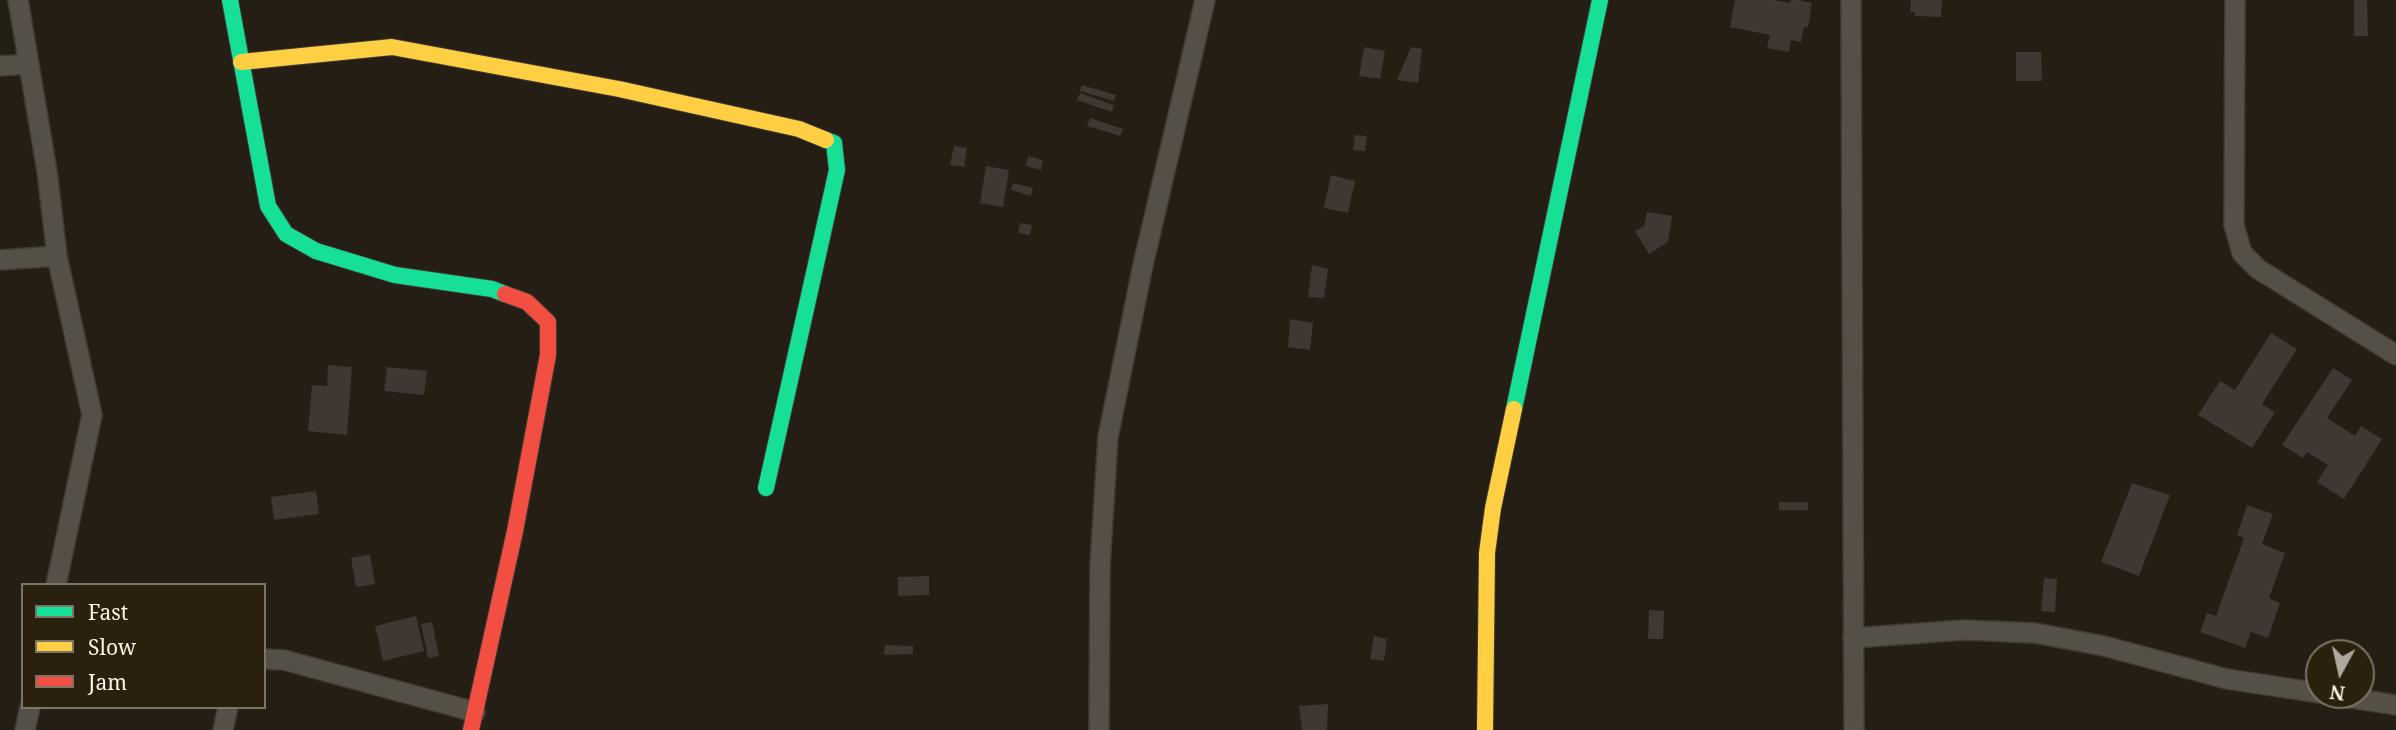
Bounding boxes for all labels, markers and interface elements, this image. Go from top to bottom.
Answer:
legend [21,583,266,709]
text: Fast [88,598,128,626]
text: Slow [88,633,136,661]
north arrow [2305,639,2375,709]
text: Jam [88,668,127,696]
text: N [2328,679,2347,707]

